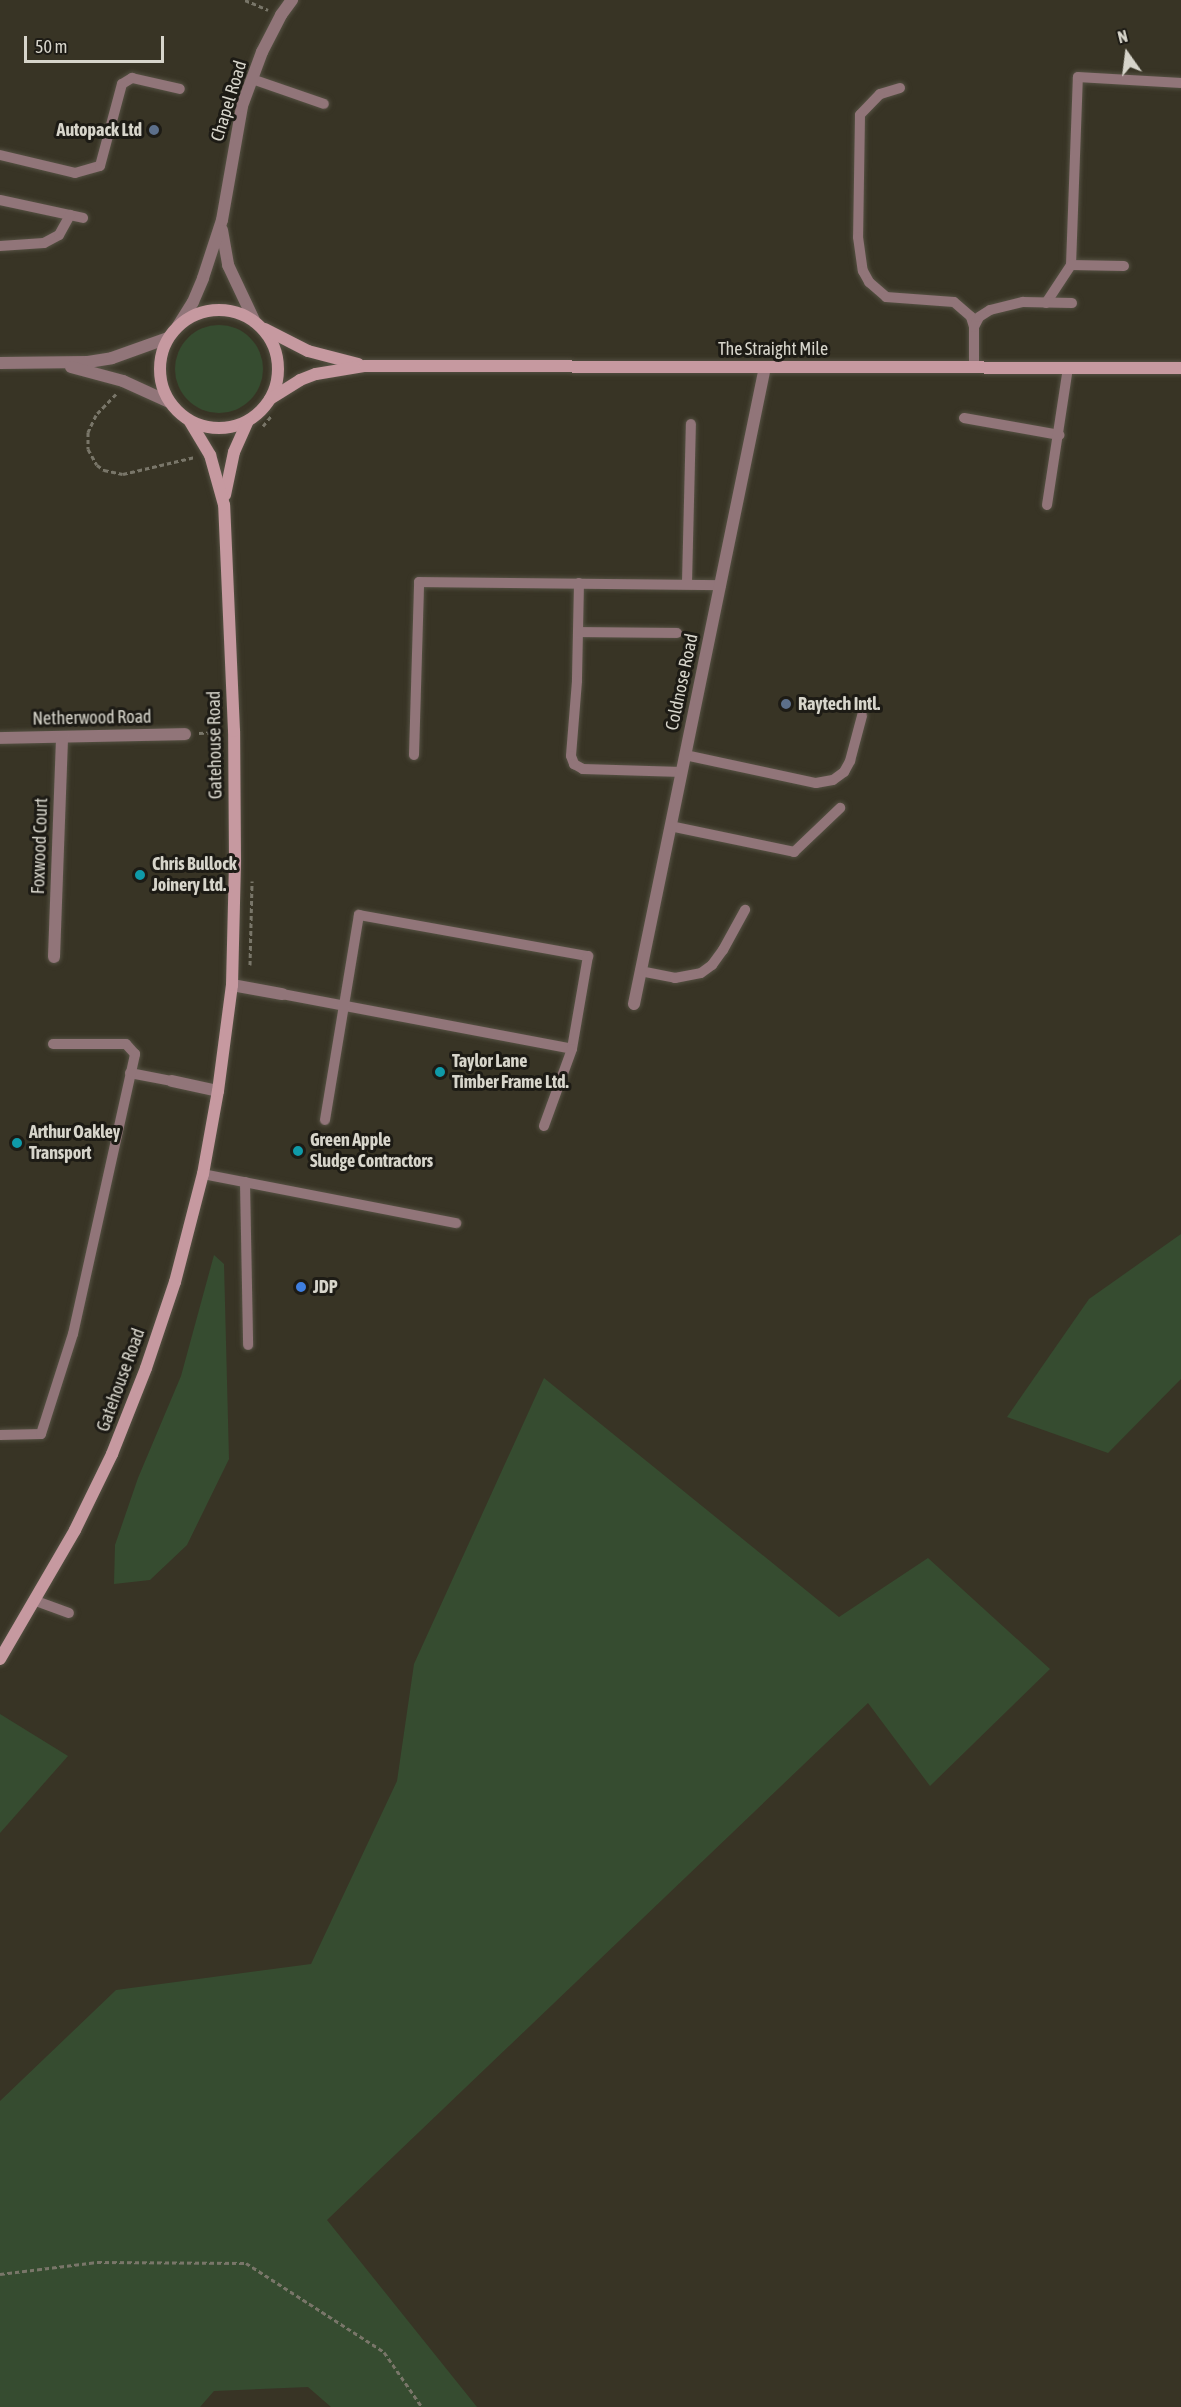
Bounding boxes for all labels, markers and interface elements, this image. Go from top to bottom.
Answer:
scale bar [27,24,166,62]
north arrow [1097,24,1157,84]
text: N [1116,27,1129,46]
text: 50 m [35,36,67,57]
street label: Chapel Road [206,58,252,144]
place label: Autopack Ltd [57,119,142,141]
marker: Autopack Ltd [147,123,161,137]
street label: The Straight Mile [718,338,828,360]
street label: Coldnose Road [661,632,703,732]
street label: Gatehouse Road [203,691,227,799]
place label: Raytech Intl. [798,693,880,715]
marker: Raytech Intl. [779,697,793,711]
street label: Netherwood Road [32,706,152,730]
street label: Foxwood Court [28,797,52,895]
place label: Chris Bullock Joinery Ltd. [152,854,237,896]
marker: Chris Bullock Joinery Ltd. [133,868,147,882]
place label: Taylor Lane Timber Frame Ltd. [452,1051,569,1094]
marker: Taylor Lane Timber Frame Ltd. [433,1065,447,1079]
place label: Arthur Oakley Transport [29,1122,120,1164]
place label: Green Apple Sludge Contractors [310,1130,433,1172]
marker: Arthur Oakley Transport [10,1136,24,1150]
marker: Green Apple Sludge Contractors [291,1144,305,1158]
place label: JDP [313,1276,338,1298]
marker: JDP [294,1280,308,1294]
street label: Gatehouse Road [92,1325,150,1435]

